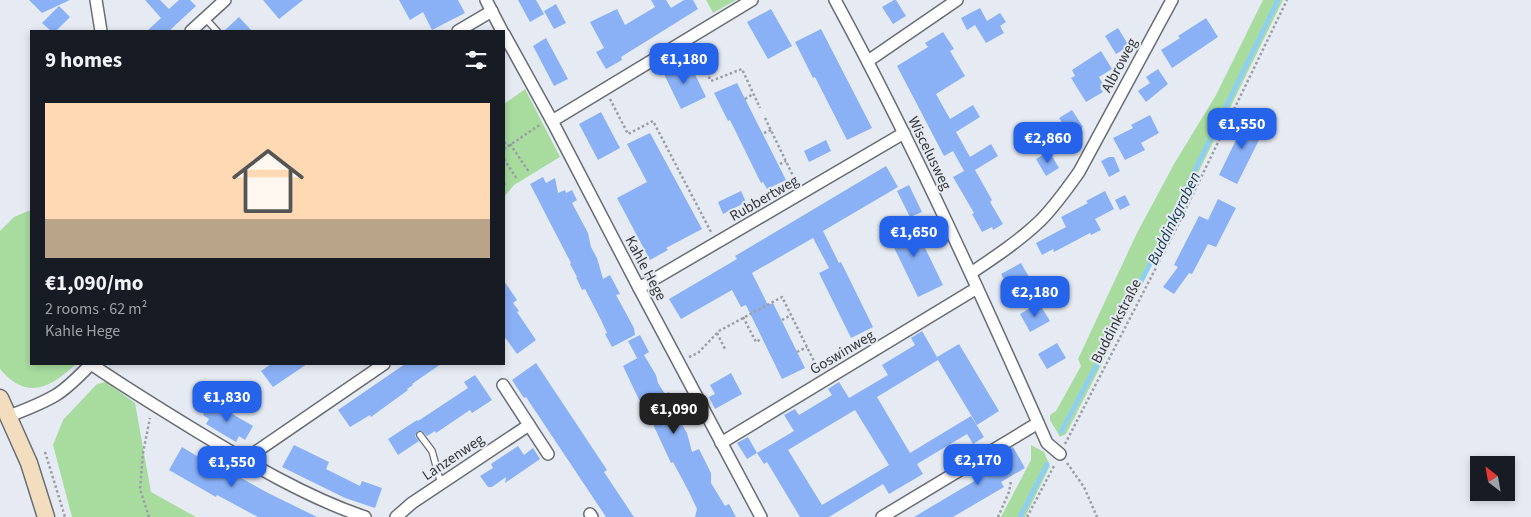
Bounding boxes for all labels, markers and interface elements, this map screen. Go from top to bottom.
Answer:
street label: Albroweg [1096,34,1143,96]
pin: €1,180 [643,42,725,85]
text: 9 homes [45,45,122,75]
icon: filters [462,46,490,74]
text: €1,180 [660,48,708,70]
pin: €1,550 [1201,108,1283,150]
street label: Wiscelusweg [903,113,957,194]
text: €1,550 [1218,113,1266,135]
pin: €2,860 [1007,121,1089,164]
text: €2,860 [1024,127,1072,149]
icon: home [223,136,313,226]
water label: Buddinkgraben [1142,168,1206,269]
street label: Rubbertweg [726,170,803,227]
pin: €1,650 [873,216,955,258]
text: €1,650 [890,221,938,243]
street label: Kahle Hege [620,232,671,304]
text: €1,090/mo [45,268,144,298]
street label: Buddinkstraße [1086,275,1147,367]
pin: €2,180 [994,276,1076,318]
text: €2,180 [1011,281,1059,303]
text: 2 rooms · 62 m² [45,298,147,320]
text: Kahle Hege [45,320,120,342]
street label: Goswinweg [806,325,879,380]
pin: €1,830 [186,380,268,423]
text: €1,830 [203,386,251,408]
pin: €1,090 [633,392,715,435]
text: €1,090 [650,398,698,420]
street label: Lanzenweg [418,429,489,486]
pin: €2,170 [937,444,1019,486]
pin: €1,550 [191,446,273,488]
text: €2,170 [954,449,1002,471]
text: €1,550 [208,451,256,473]
north arrow [1470,456,1515,501]
map controls [1470,456,1515,501]

